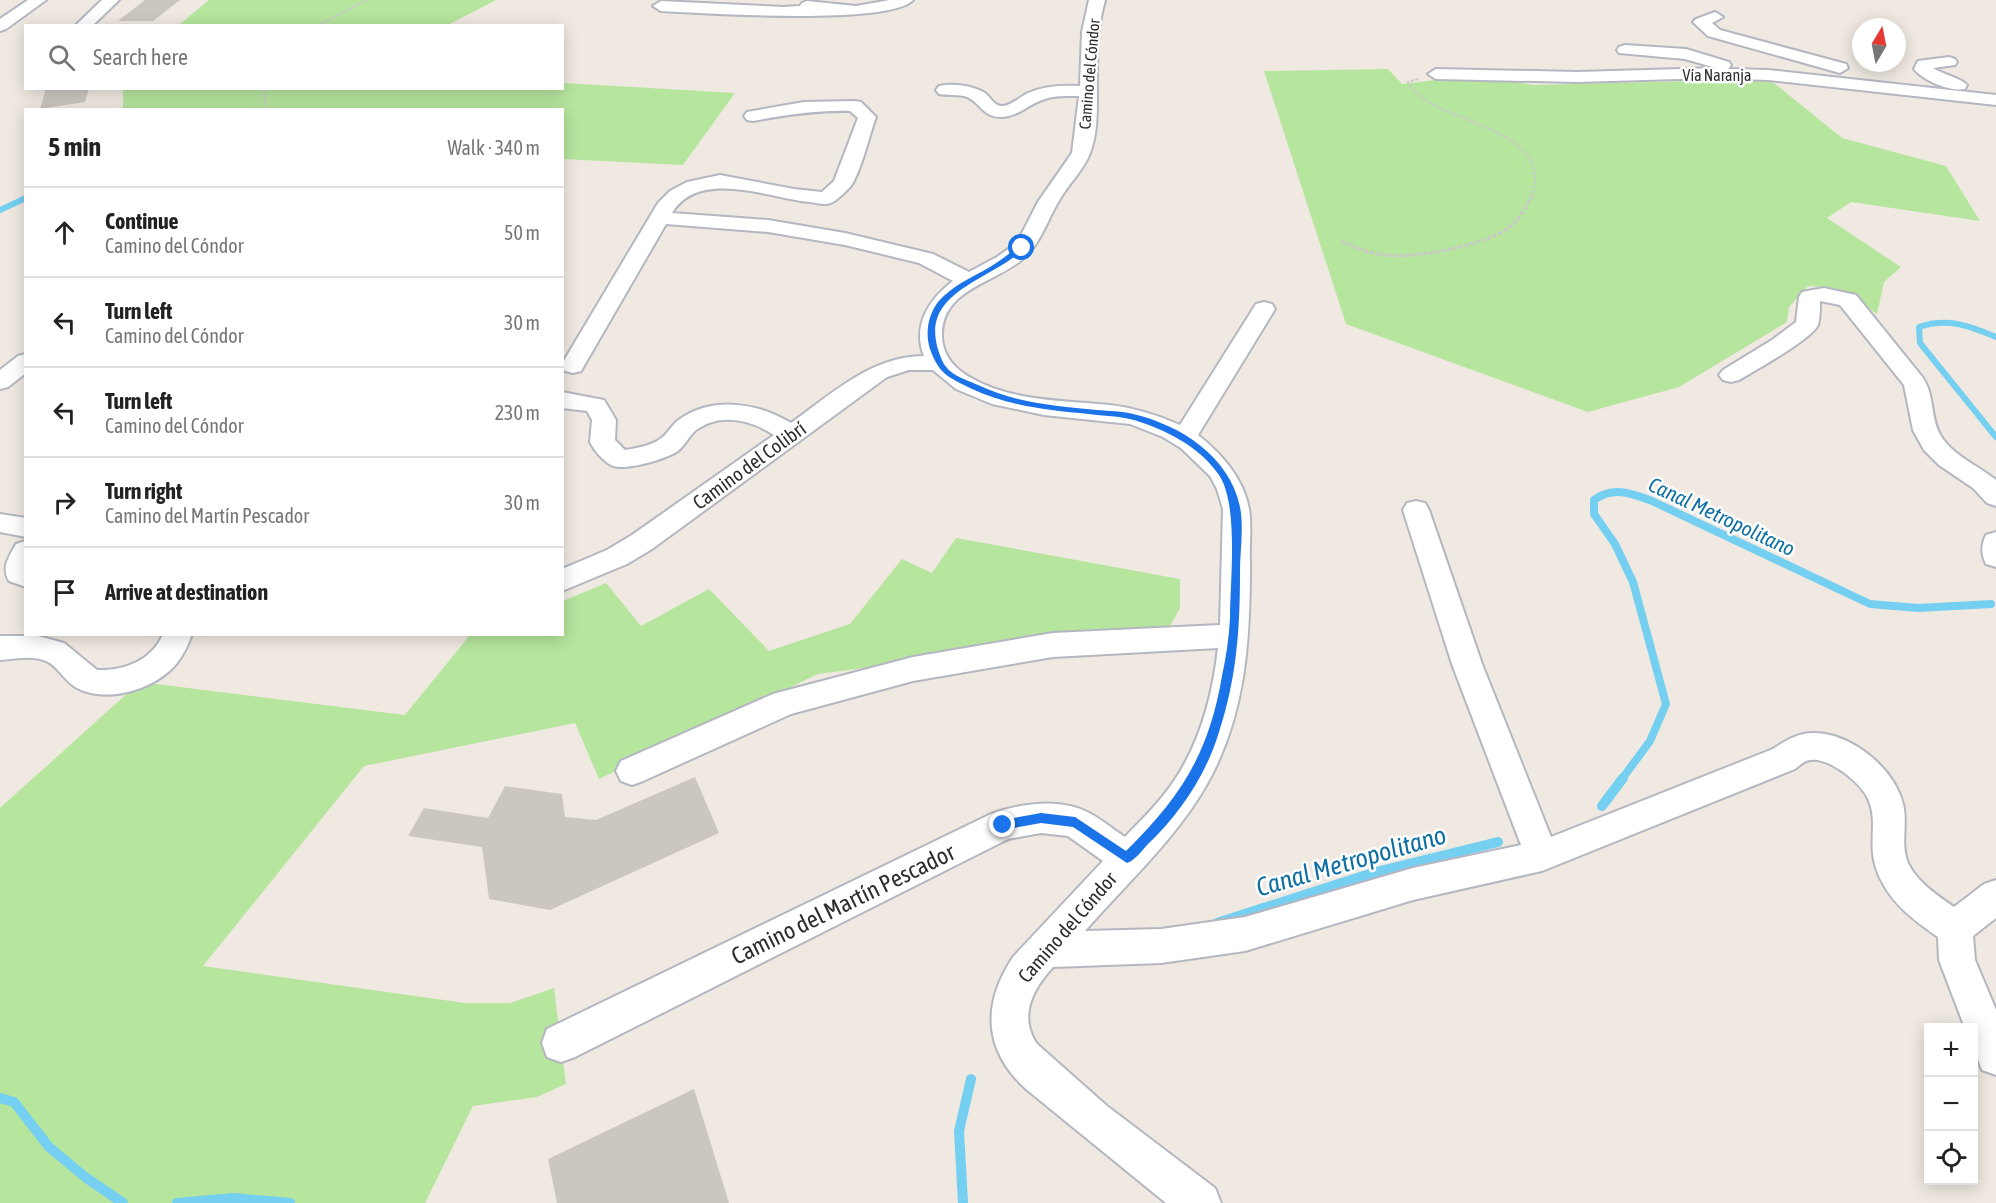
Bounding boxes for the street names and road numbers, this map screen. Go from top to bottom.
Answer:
street label: Camino del Cóndor [1075,18,1103,130]
street label: Vía Naranja [1683,66,1751,85]
street label: Camino del Colibrí [688,416,810,514]
street label: Camino del Martín Pescador [727,838,960,970]
street label: Camino del Cóndor [1013,866,1122,987]

